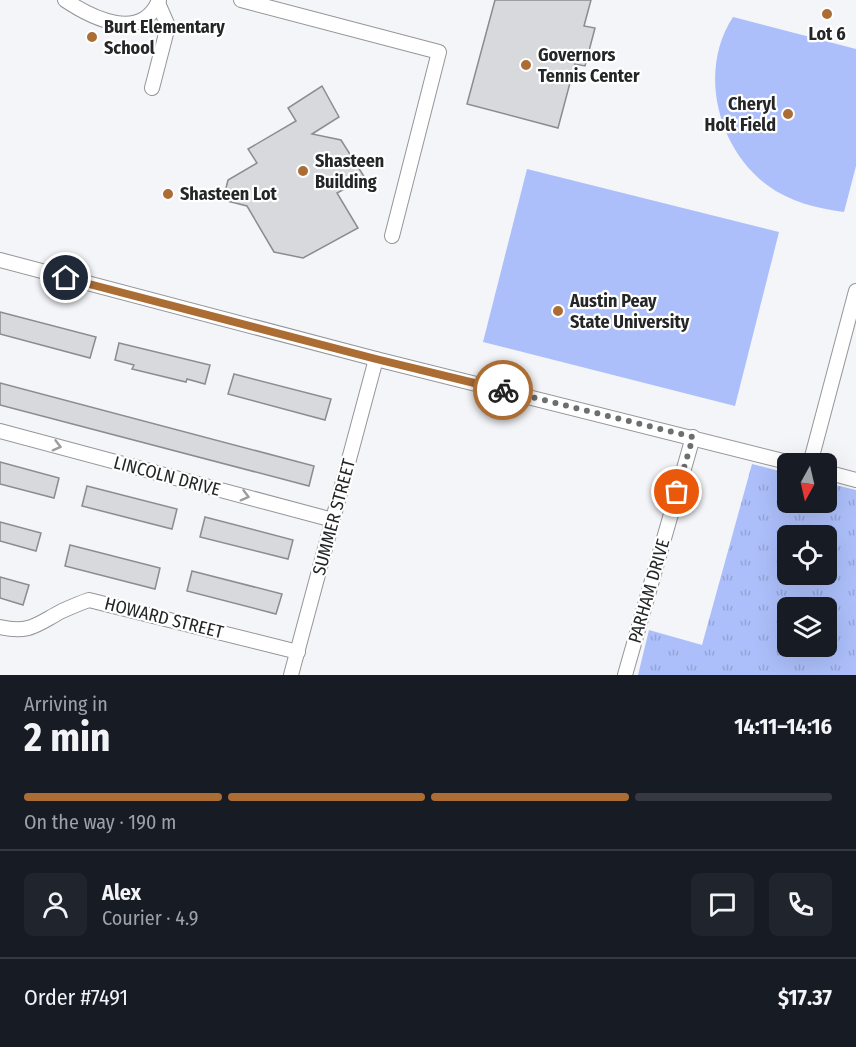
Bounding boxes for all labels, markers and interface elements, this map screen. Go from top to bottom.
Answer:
marker: Lot 6 [820,7,834,21]
place label: Burt Elementary School [104,16,225,59]
place label: Lot 6 [808,23,846,45]
marker: Burt Elementary School [85,30,99,44]
place label: Governors Tennis Center [538,44,640,87]
marker: Governors Tennis Center [519,58,533,72]
place label: Cheryl Holt Field [705,93,776,136]
marker: Cheryl Holt Field [781,107,795,121]
place label: Shasteen Building [315,150,384,193]
marker: Shasteen Building [296,164,310,178]
place label: Shasteen Lot [180,183,278,205]
marker: Shasteen Lot [161,187,175,201]
pin [40,252,91,303]
icon: home [49,261,82,294]
place label: Austin Peay State University [569,290,690,333]
marker: Austin Peay State University [551,304,565,318]
courier [473,360,533,420]
icon: bike [487,374,520,407]
one-way arrow [51,439,61,452]
street label: LINCOLN DRIVE [111,451,223,501]
north arrow [777,453,837,513]
map controls [777,453,837,657]
street label: SUMMER STREET [308,456,360,578]
pin [651,466,702,517]
icon: bag [660,475,693,508]
one-way arrow [240,489,250,502]
button: locate [777,525,837,585]
street label: PARHAM DRIVE [624,536,674,646]
street label: HOWARD STREET [102,593,226,644]
button: layers [777,597,837,657]
text: Arriving in [24,692,108,716]
text: 14:11–14:16 [734,713,832,740]
text: 2 min [24,715,110,761]
text: On the way · 190 m [24,810,176,834]
button: person [24,873,87,936]
button: chat [691,873,754,936]
button: phone [769,873,832,936]
text: Alex [102,879,141,906]
text: Courier · 4.9 [102,906,198,930]
text: Order #7491 [24,984,128,1011]
text: $17.37 [778,984,832,1011]

